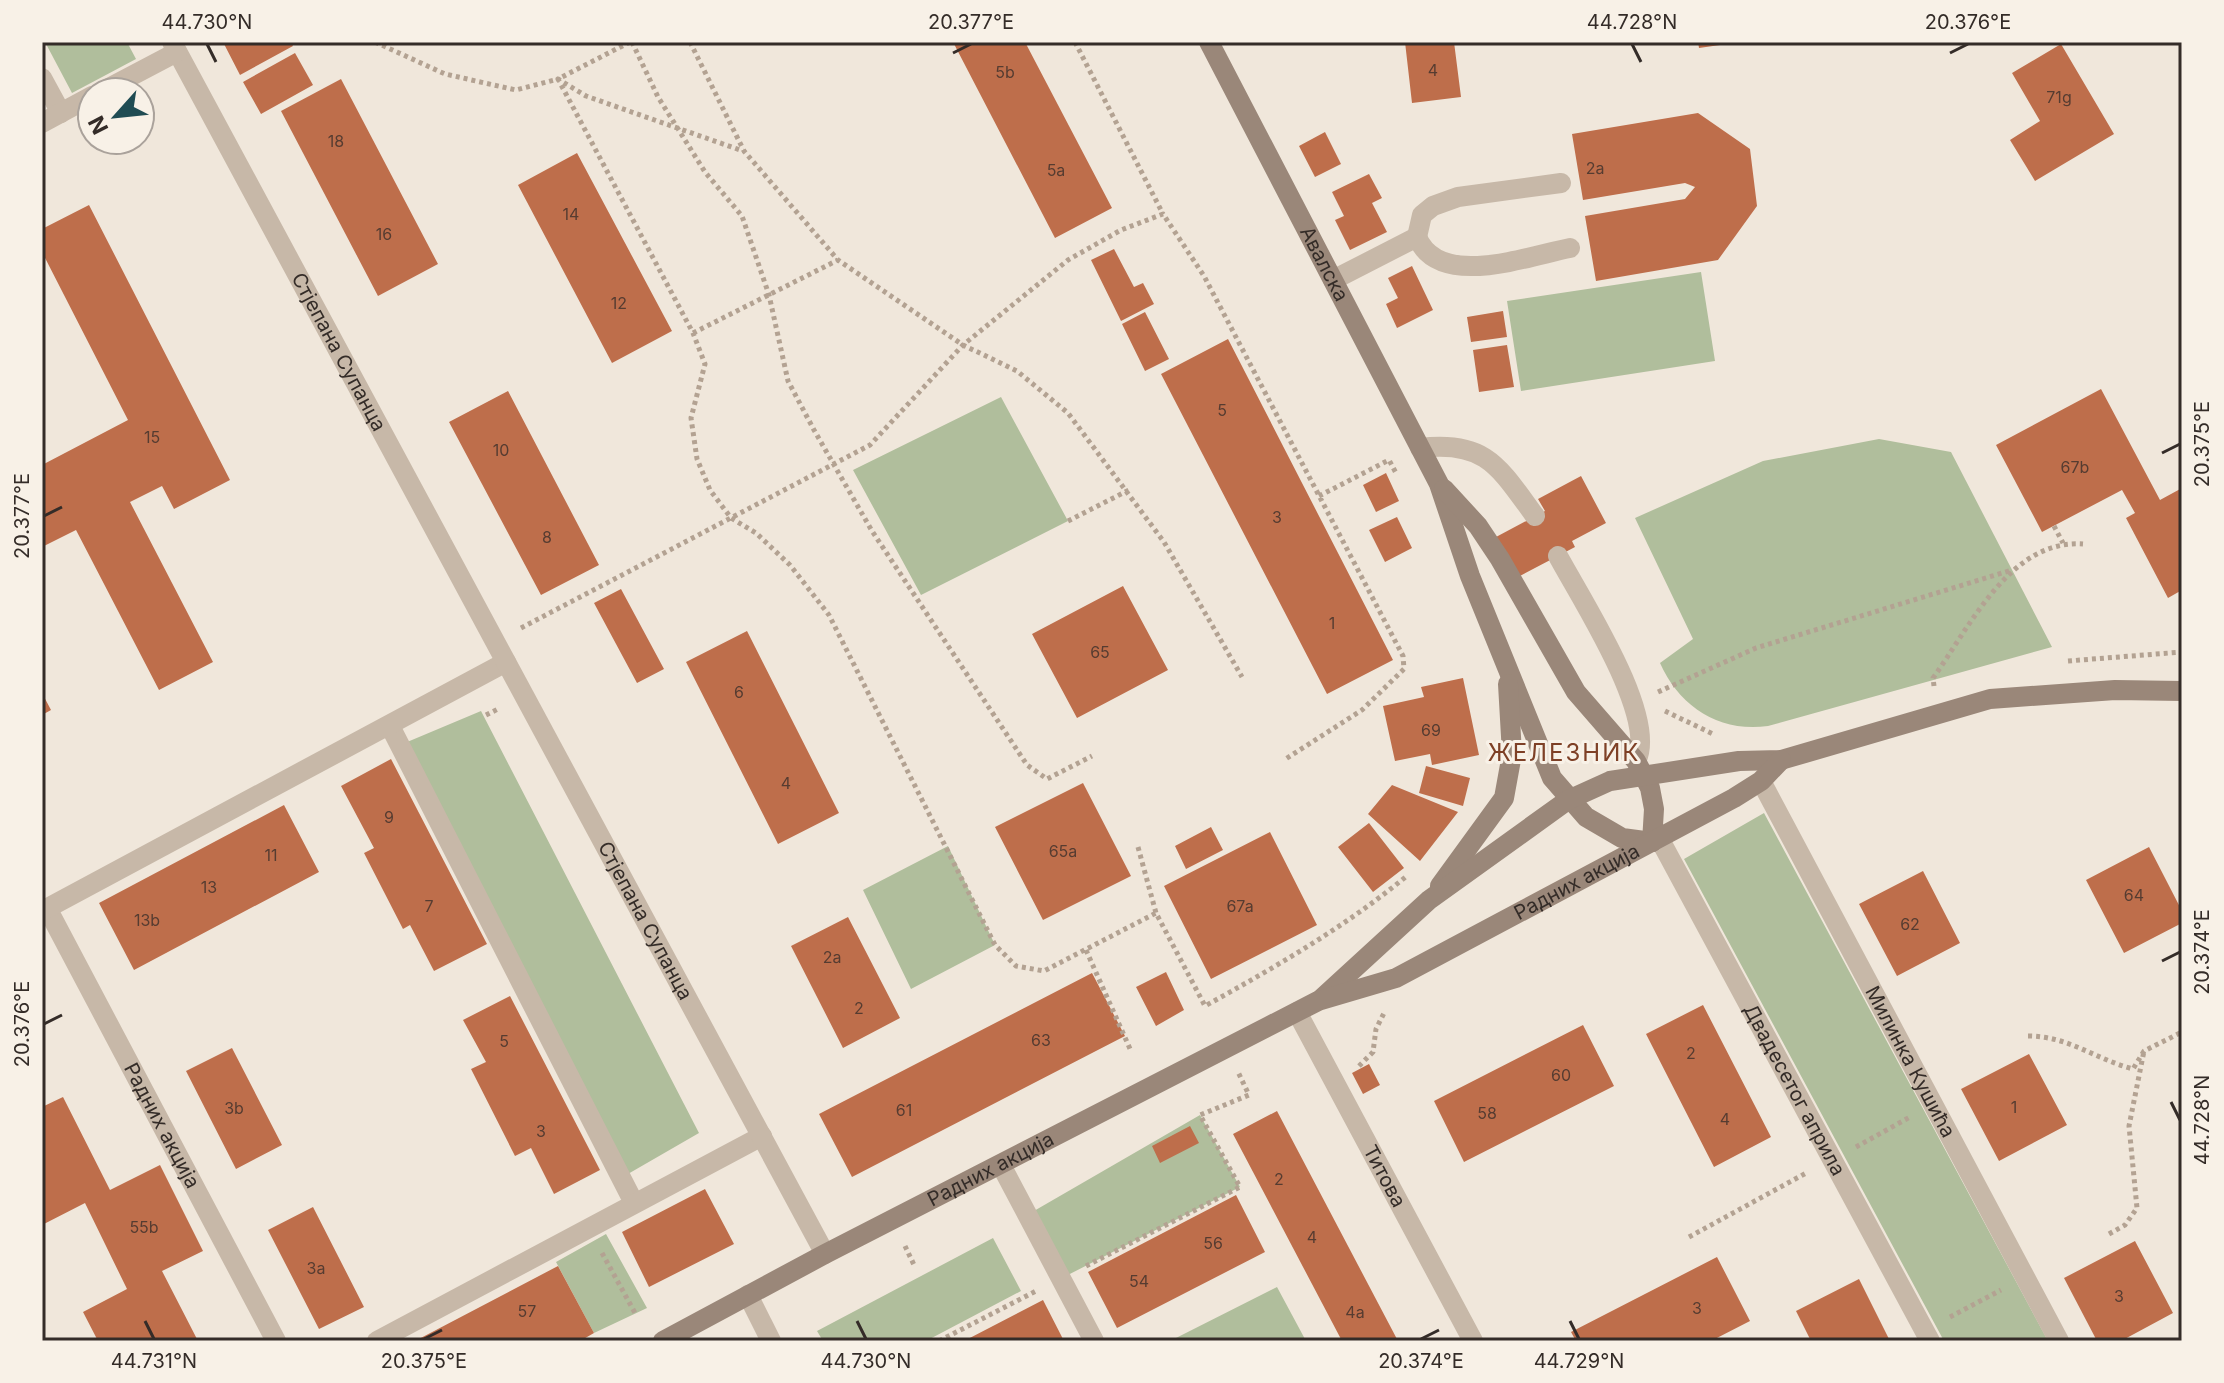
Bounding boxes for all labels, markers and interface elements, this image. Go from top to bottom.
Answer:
text: 44.730°N [162,10,252,34]
text: 20.377°E [928,10,1014,34]
text: 44.728°N [1587,10,1677,34]
text: 20.376°E [1925,10,2011,34]
house number: 4 [1428,60,1438,80]
house number: 5b [995,62,1015,82]
north arrow [76,76,156,156]
house number: 71g [2046,87,2072,107]
text: N [83,112,114,138]
house number: 18 [328,131,344,151]
house number: 2a [1586,158,1604,178]
house number: 5a [1047,160,1065,180]
house number: 14 [563,204,579,224]
street label: Авалска [1295,222,1354,305]
house number: 16 [376,224,392,244]
street label: Стјепана Супанца [287,269,391,435]
house number: 12 [611,293,627,313]
house number: 5 [1217,400,1227,420]
text: 20.375°E [2190,401,2214,487]
house number: 15 [144,427,160,447]
house number: 10 [493,440,509,460]
house number: 67b [2061,457,2089,477]
text: 20.377°E [10,473,34,559]
house number: 3 [1272,507,1282,527]
house number: 8 [542,527,552,547]
house number: 1 [1329,613,1335,633]
house number: 65 [1090,642,1110,662]
house number: 6 [734,682,744,702]
house number: 69 [1421,720,1441,740]
district label: ЖЕЛЕЗНИК [1488,738,1640,767]
house number: 4 [781,773,791,793]
house number: 9 [384,807,394,827]
street label: Стјепана Супанца [593,837,698,1004]
street label: Радних акција [1510,839,1644,925]
house number: 65a [1049,841,1077,861]
house number: 11 [264,845,278,865]
house number: 13 [201,877,217,897]
house number: 64 [2124,885,2144,905]
house number: 7 [424,896,434,916]
house number: 67a [1226,896,1254,916]
text: 20.374°E [2190,909,2214,995]
house number: 13b [134,910,160,930]
house number: 62 [1900,914,1920,934]
house number: 2a [823,947,841,967]
text: 20.376°E [10,981,34,1067]
street label: Милинка Кушића [1860,982,1960,1142]
house number: 2 [854,998,864,1018]
street label: Двадесетог априла [1739,1000,1851,1180]
house number: 63 [1031,1030,1051,1050]
house number: 5 [499,1031,509,1051]
house number: 2 [1686,1043,1696,1063]
street label: Радних акција [119,1059,205,1192]
house number: 60 [1551,1065,1571,1085]
text: 44.728°N [2190,1075,2214,1165]
house number: 1 [2011,1097,2017,1117]
house number: 3b [224,1098,244,1118]
house number: 61 [896,1100,912,1120]
house number: 58 [1477,1103,1497,1123]
house number: 4 [1720,1109,1730,1129]
house number: 3 [536,1121,546,1141]
street label: Радних акција [923,1127,1058,1211]
street label: Титова [1358,1141,1411,1211]
house number: 2 [1274,1169,1284,1189]
house number: 55b [129,1217,159,1237]
house number: 4 [1307,1227,1317,1247]
house number: 56 [1203,1233,1223,1253]
house number: 3a [307,1258,325,1278]
house number: 54 [1129,1271,1149,1291]
house number: 3 [2114,1286,2124,1306]
house number: 3 [1692,1298,1702,1318]
house number: 57 [518,1301,536,1321]
house number: 4a [1345,1302,1365,1322]
text: 44.731°N [111,1349,197,1373]
text: 20.375°E [381,1349,467,1373]
text: 44.730°N [821,1349,911,1373]
text: 20.374°E [1378,1349,1464,1373]
text: 44.729°N [1534,1349,1624,1373]

